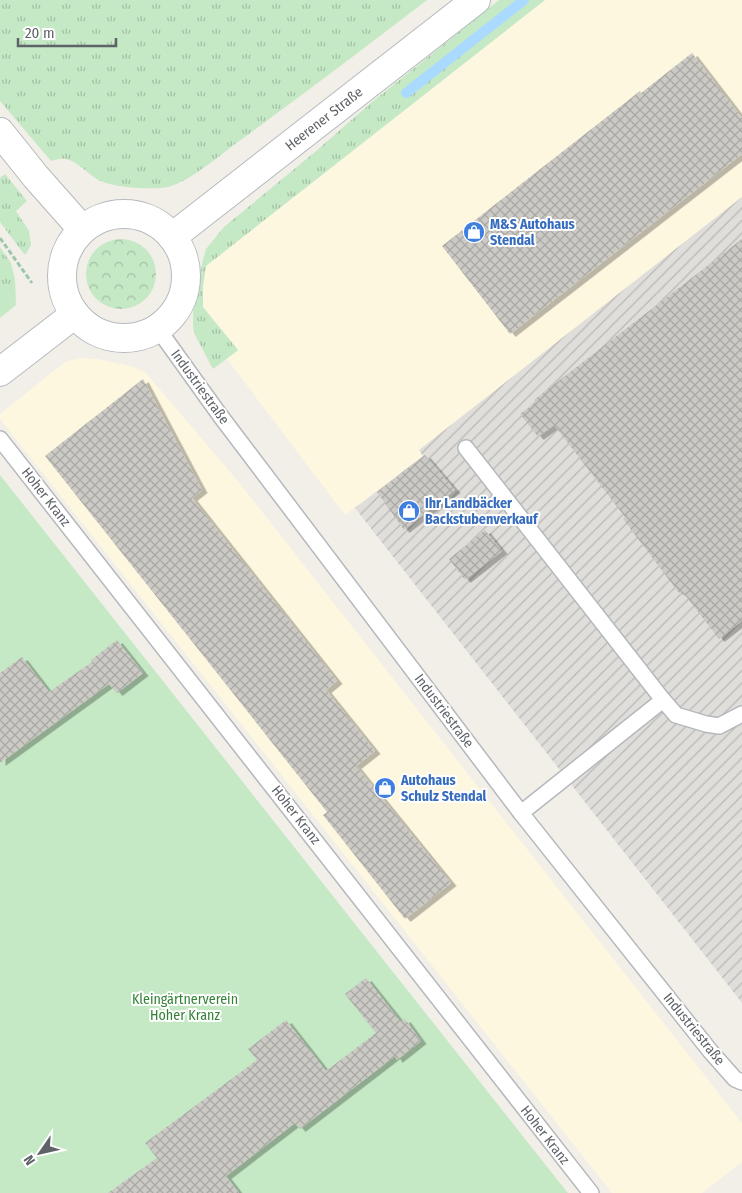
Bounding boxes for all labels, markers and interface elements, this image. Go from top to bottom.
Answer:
scale bar [18,15,115,47]
text: 20 m [25,24,55,42]
street label: Heerener Straße [282,83,366,154]
place label: M&S Autohaus Stendal [490,216,575,249]
shop icon: M&S Autohaus Stendal [462,220,486,244]
street label: Industriestraße [167,346,233,428]
street label: Hoher Kranz [18,464,75,530]
place label: Ihr Landbäcker Backstubenverkauf [425,495,539,528]
shop icon: Ihr Landbäcker Backstubenverkauf [397,499,421,523]
street label: Industriestraße [411,671,477,751]
place label: Autohaus Schulz Stendal [400,772,487,805]
shop icon: Autohaus Schulz Stendal [373,776,397,800]
street label: Hoher Kranz [268,782,325,848]
street label: Industriestraße [660,989,728,1069]
park label: Kleingärtnerverein Hoher Kranz [132,991,238,1024]
street label: Hoher Kranz [517,1102,574,1168]
north arrow [15,1128,65,1178]
text: N [20,1152,39,1168]

